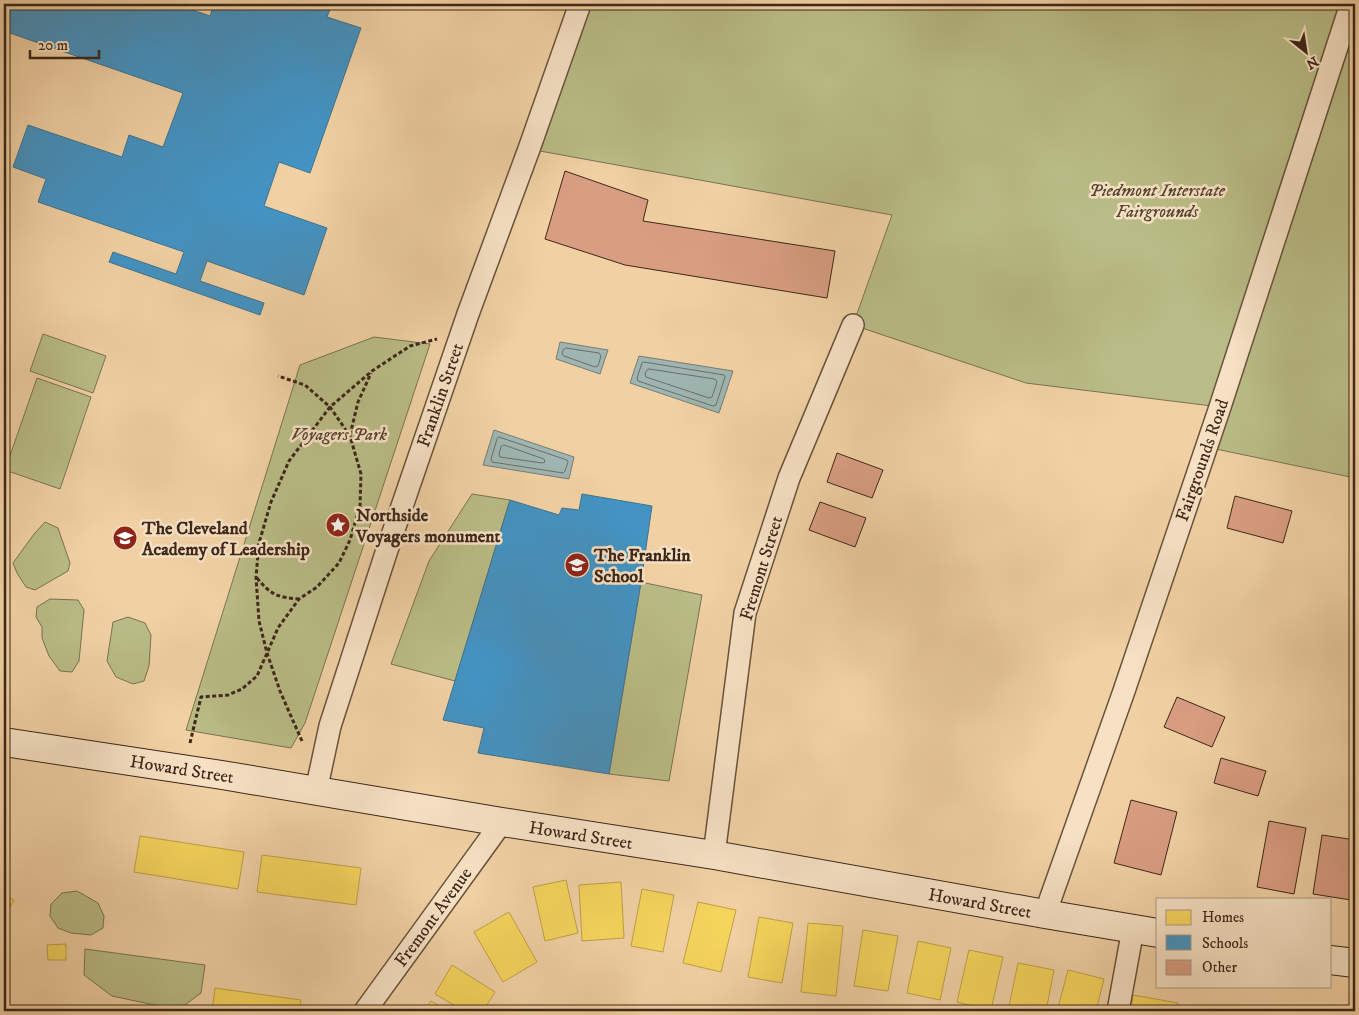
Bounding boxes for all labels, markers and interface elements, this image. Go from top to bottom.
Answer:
scale bar [30,28,99,60]
north arrow [1282,28,1332,78]
text: 20 m [38,36,68,55]
text: N [1302,52,1321,73]
park label: Piedmont Interstate Fairgrounds [1089,180,1226,223]
street label: Franklin Street [413,340,469,450]
street label: Fairgrounds Road [1172,396,1234,524]
park label: Voyagers Park [291,424,387,446]
place label: Northside Voyagers monument [355,505,501,548]
place icon: Northside Voyagers monument [325,512,351,538]
street label: Fremont Street [736,513,788,623]
place label: The Cleveland Academy of Leadership [141,518,310,561]
school or university icon: The Cleveland Academy of Leadership [112,525,138,551]
place label: The Franklin School [593,545,691,588]
school or university icon: The Franklin School [564,552,590,578]
street label: Howard Street [128,751,236,789]
street label: Howard Street [527,817,635,855]
street label: Fremont Avenue [390,864,477,972]
street label: Howard Street [926,884,1034,924]
legend [1156,898,1332,988]
text: Homes [1202,908,1244,927]
text: Schools [1202,934,1248,953]
text: Other [1202,958,1237,977]

